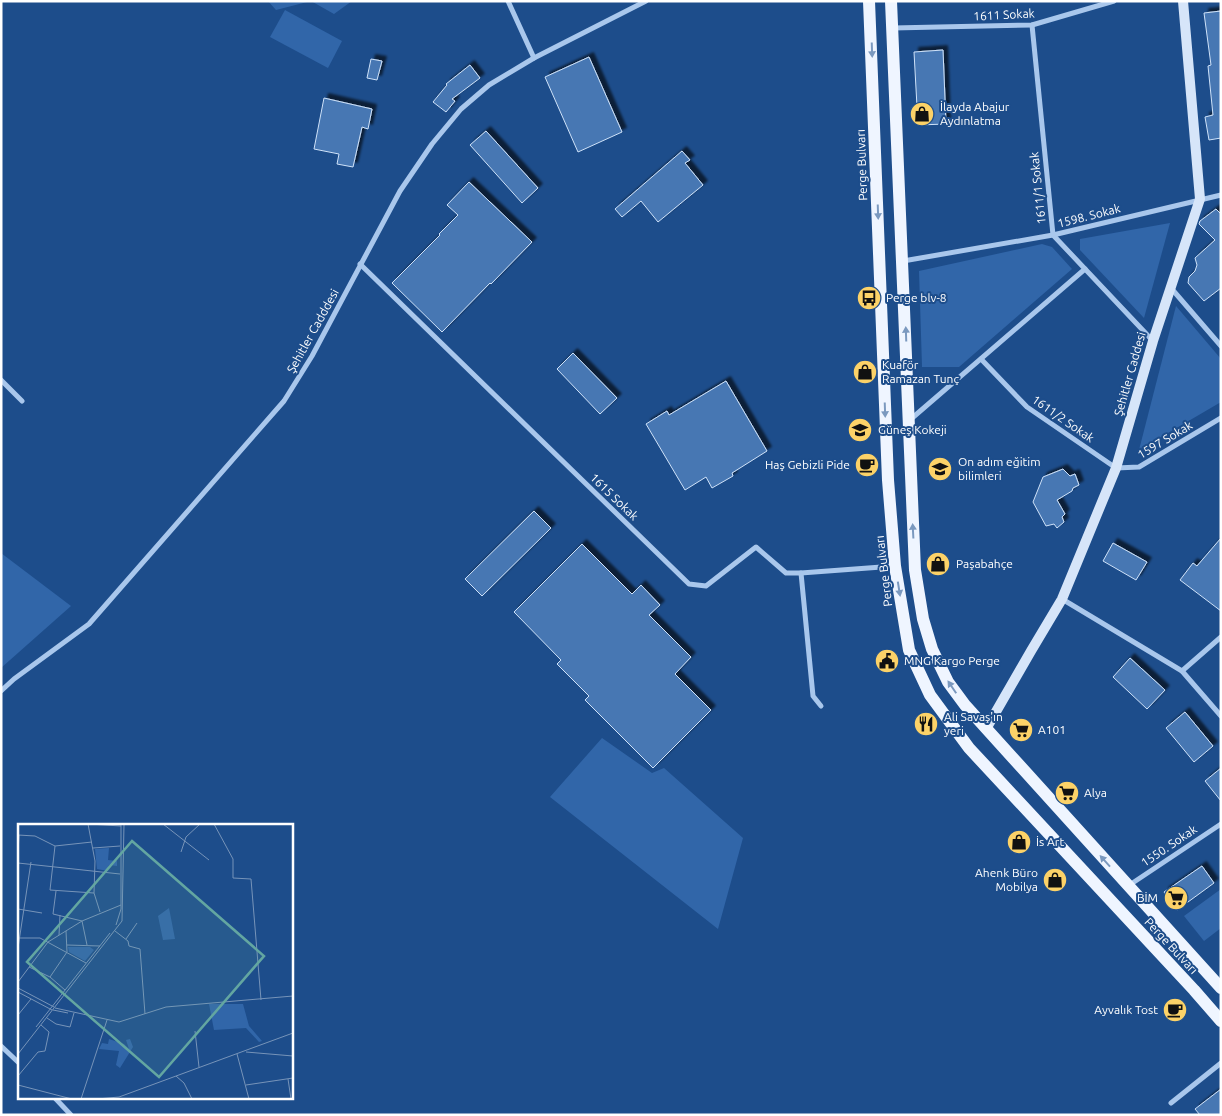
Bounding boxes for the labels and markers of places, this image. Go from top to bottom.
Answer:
place label: İlayda Abajur Aydınlatma [940,100,1010,127]
shop icon: İlayda Abajur Aydınlatma [909,101,935,127]
bus stop icon: Perge blv-8 [856,285,882,311]
place label: Perge blv-8 [886,291,947,304]
place label: Kuaför Ramazan Tunç [882,358,959,385]
shop icon: Kuaför Ramazan Tunç [852,359,878,385]
school or university icon: Güneş Kokeji [847,417,873,443]
place label: Güneş Kokeji [878,423,947,436]
cafe icon: Haş Gebizli Pide [854,452,880,478]
place label: On adım eğitim bilimleri [958,455,1041,482]
school or university icon: On adım eğitim bilimleri [927,456,953,482]
place label: Haş Gebizli Pide [765,458,850,471]
shop icon: Paşabahçe [925,551,951,577]
place label: Paşabahçe [956,557,1013,570]
public building icon: MNG Kargo Perge [874,648,900,674]
place label: MNG Kargo Perge [904,654,1000,667]
place label: Ali Savaş'ın yeri [944,710,1003,737]
restaurant icon: Ali Savaş'ın yeri [913,711,939,737]
supermarket icon: A101 [1008,717,1034,743]
place label: A101 [1038,723,1066,736]
supermarket icon: Alya [1054,780,1080,806]
place label: Alya [1084,786,1107,799]
shop icon: İs Art [1006,829,1032,855]
place label: İs Art [1036,835,1064,848]
place label: Ahenk Büro Mobilya [975,866,1038,893]
shop icon: Ahenk Büro Mobilya [1042,867,1068,893]
supermarket icon: BİM [1163,885,1189,911]
place label: BİM [1137,891,1158,904]
cafe icon: Ayvalık Tost [1162,997,1188,1023]
place label: Ayvalık Tost [1094,1003,1158,1016]

